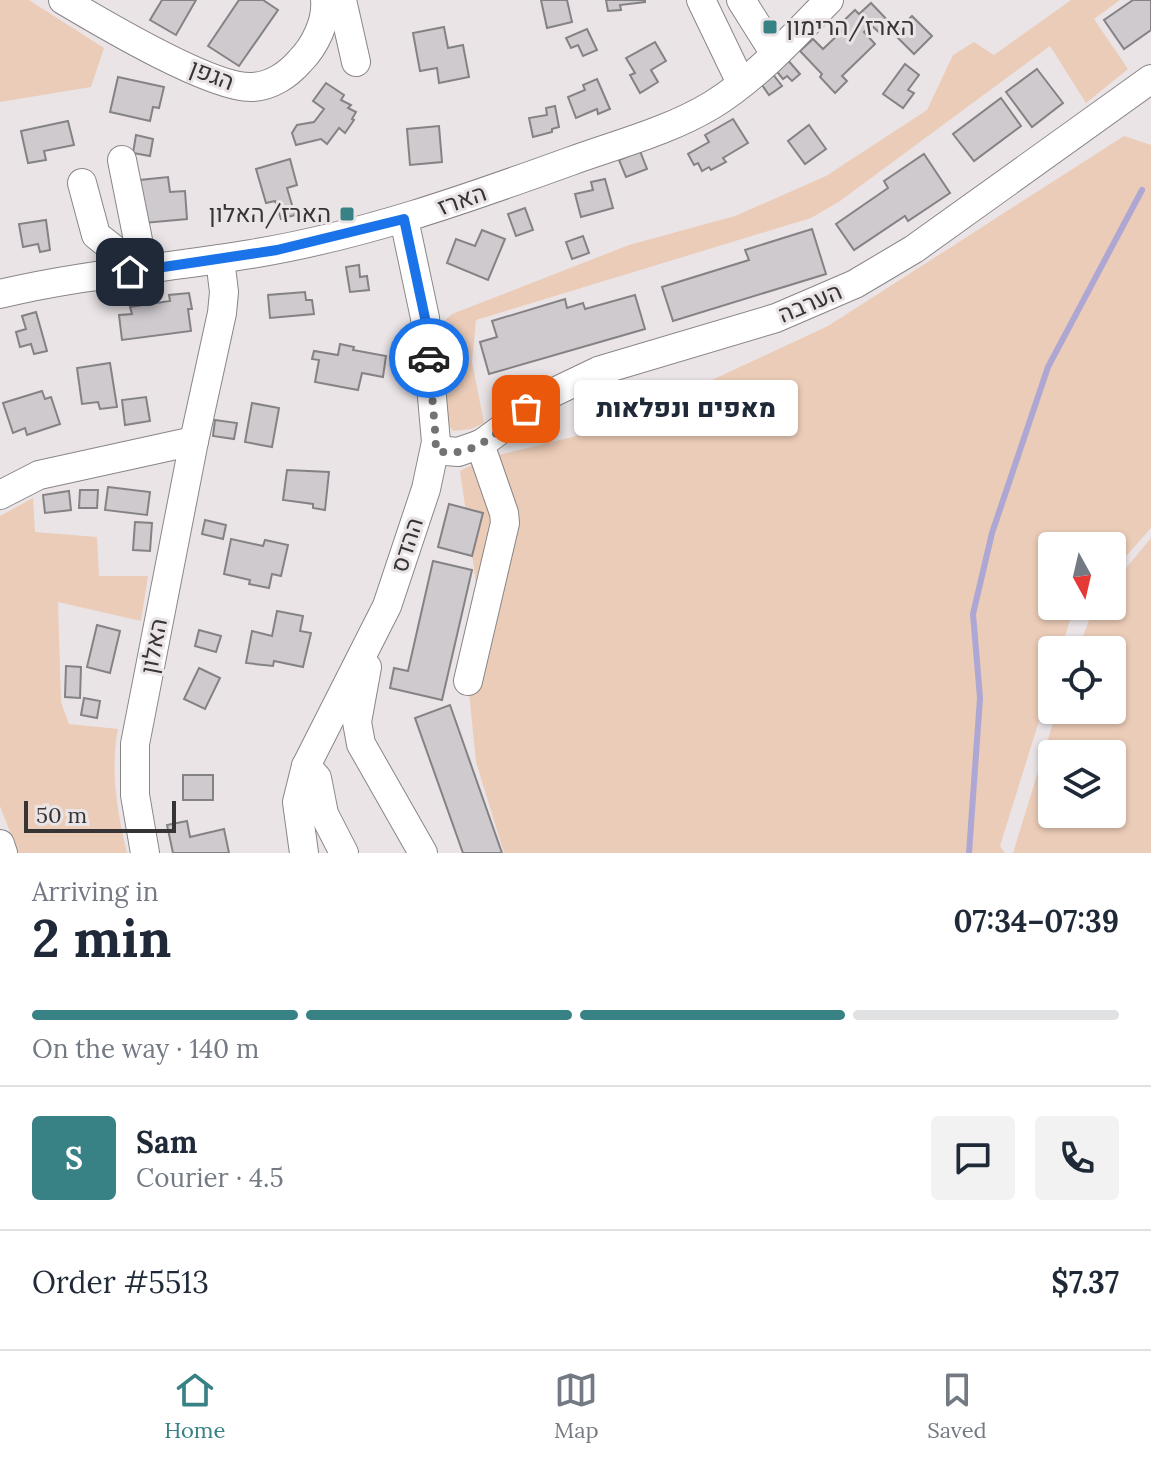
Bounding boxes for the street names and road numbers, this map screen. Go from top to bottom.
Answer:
street label: הגפן [185,52,239,97]
street label: הארז [433,177,490,222]
street label: הערבה [773,275,846,330]
street label: ההדס [383,513,430,576]
street label: האלון [133,616,174,676]

